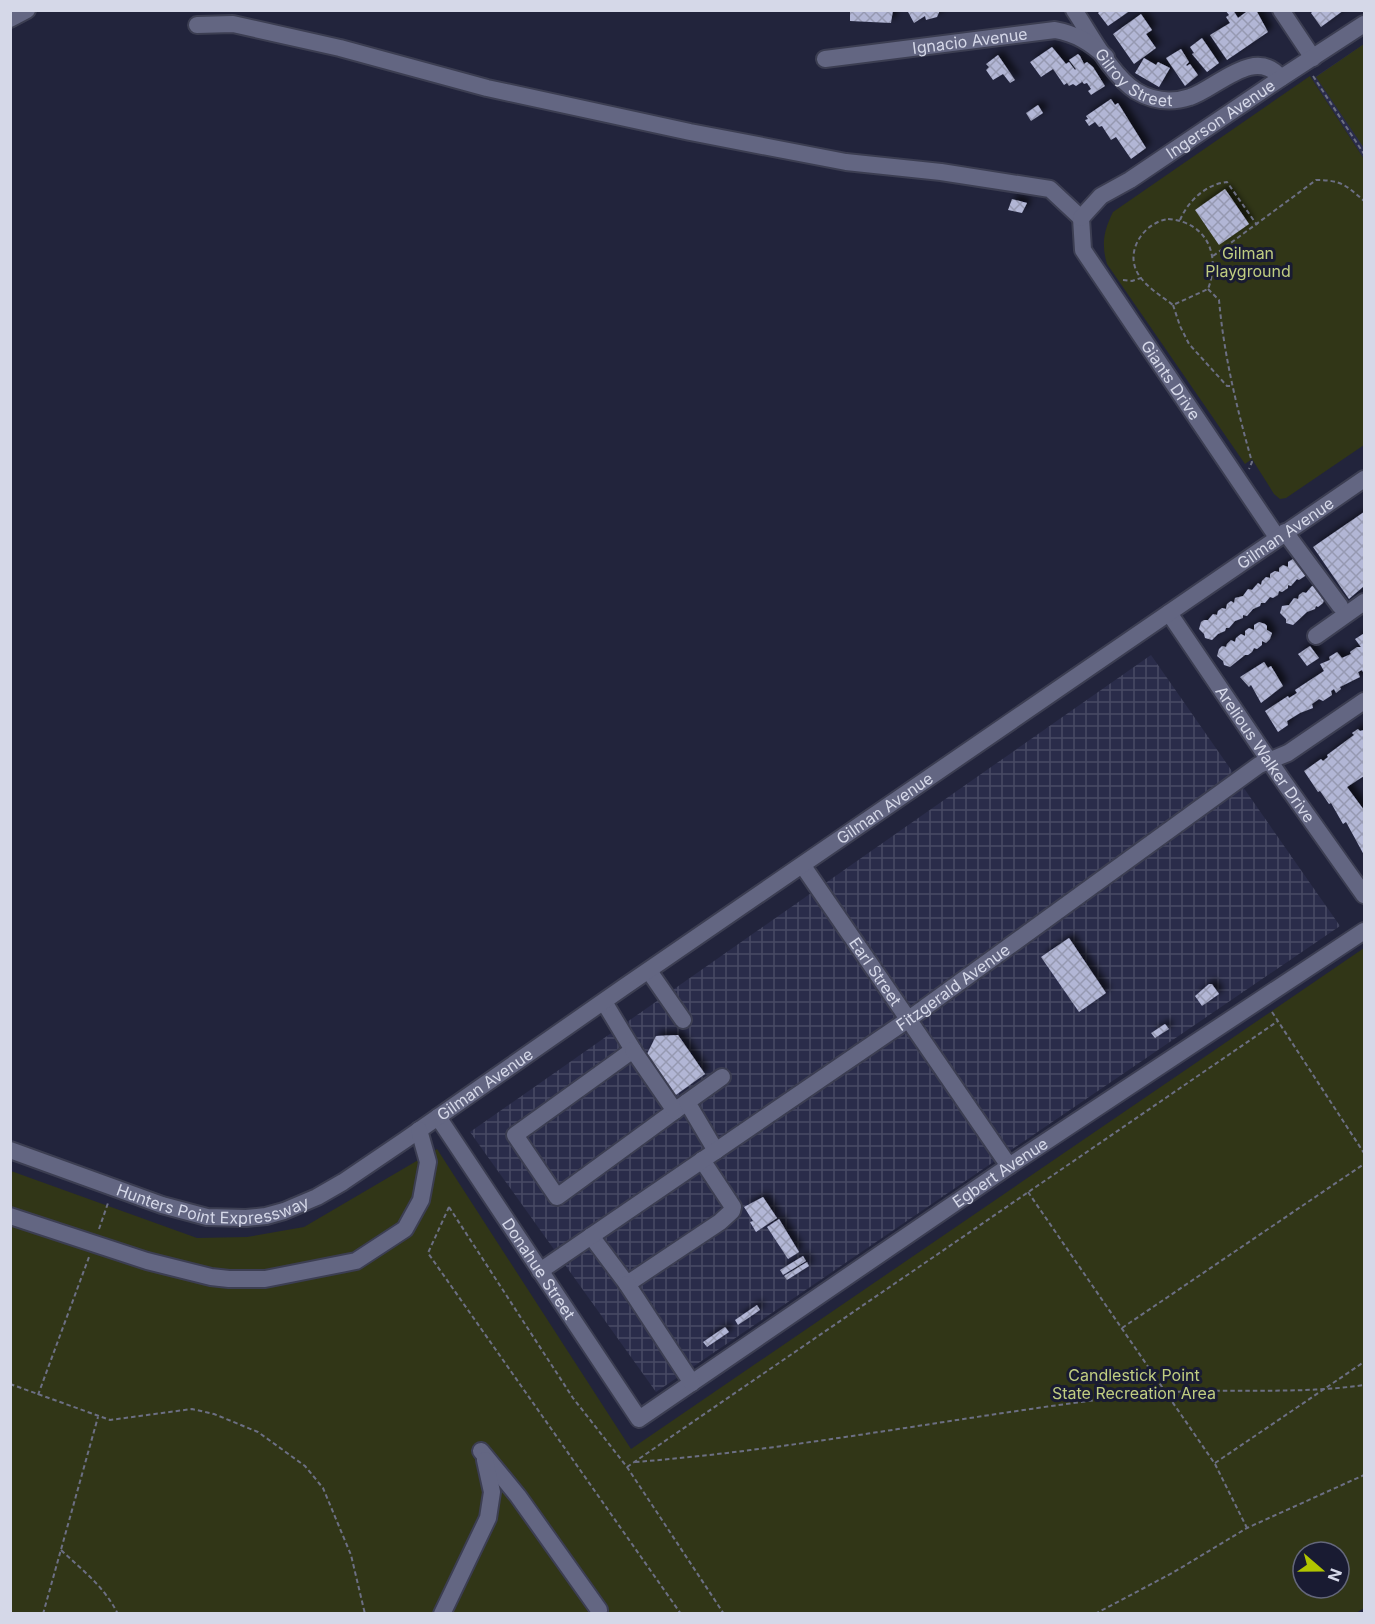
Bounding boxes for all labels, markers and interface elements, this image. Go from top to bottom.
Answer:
street label: Ignacio Avenue [911,24,1029,58]
street label: Gilroy Street [1091,44,1172,110]
street label: Ingerson Avenue [1162,75,1279,163]
park label: Gilman Playground [1205,243,1291,281]
street label: Giants Drive [1137,336,1205,424]
street label: Gilman Avenue [1233,493,1337,573]
street label: Arelious Walker Drive [1211,682,1319,827]
street label: Gilman Avenue [832,768,937,848]
street label: Earl Street [845,934,906,1010]
street label: Fitzgerald Avenue [892,939,1014,1035]
street label: Gilman Avenue [433,1044,537,1125]
street label: Egbert Avenue [949,1133,1052,1212]
street label: Hunters Point Expressway [114,1179,312,1228]
street label: Donahue Street [498,1214,580,1323]
park label: Candlestick Point State Recreation Area [1052,1365,1216,1403]
north arrow [1291,1540,1351,1600]
text: N [1324,1566,1347,1584]

